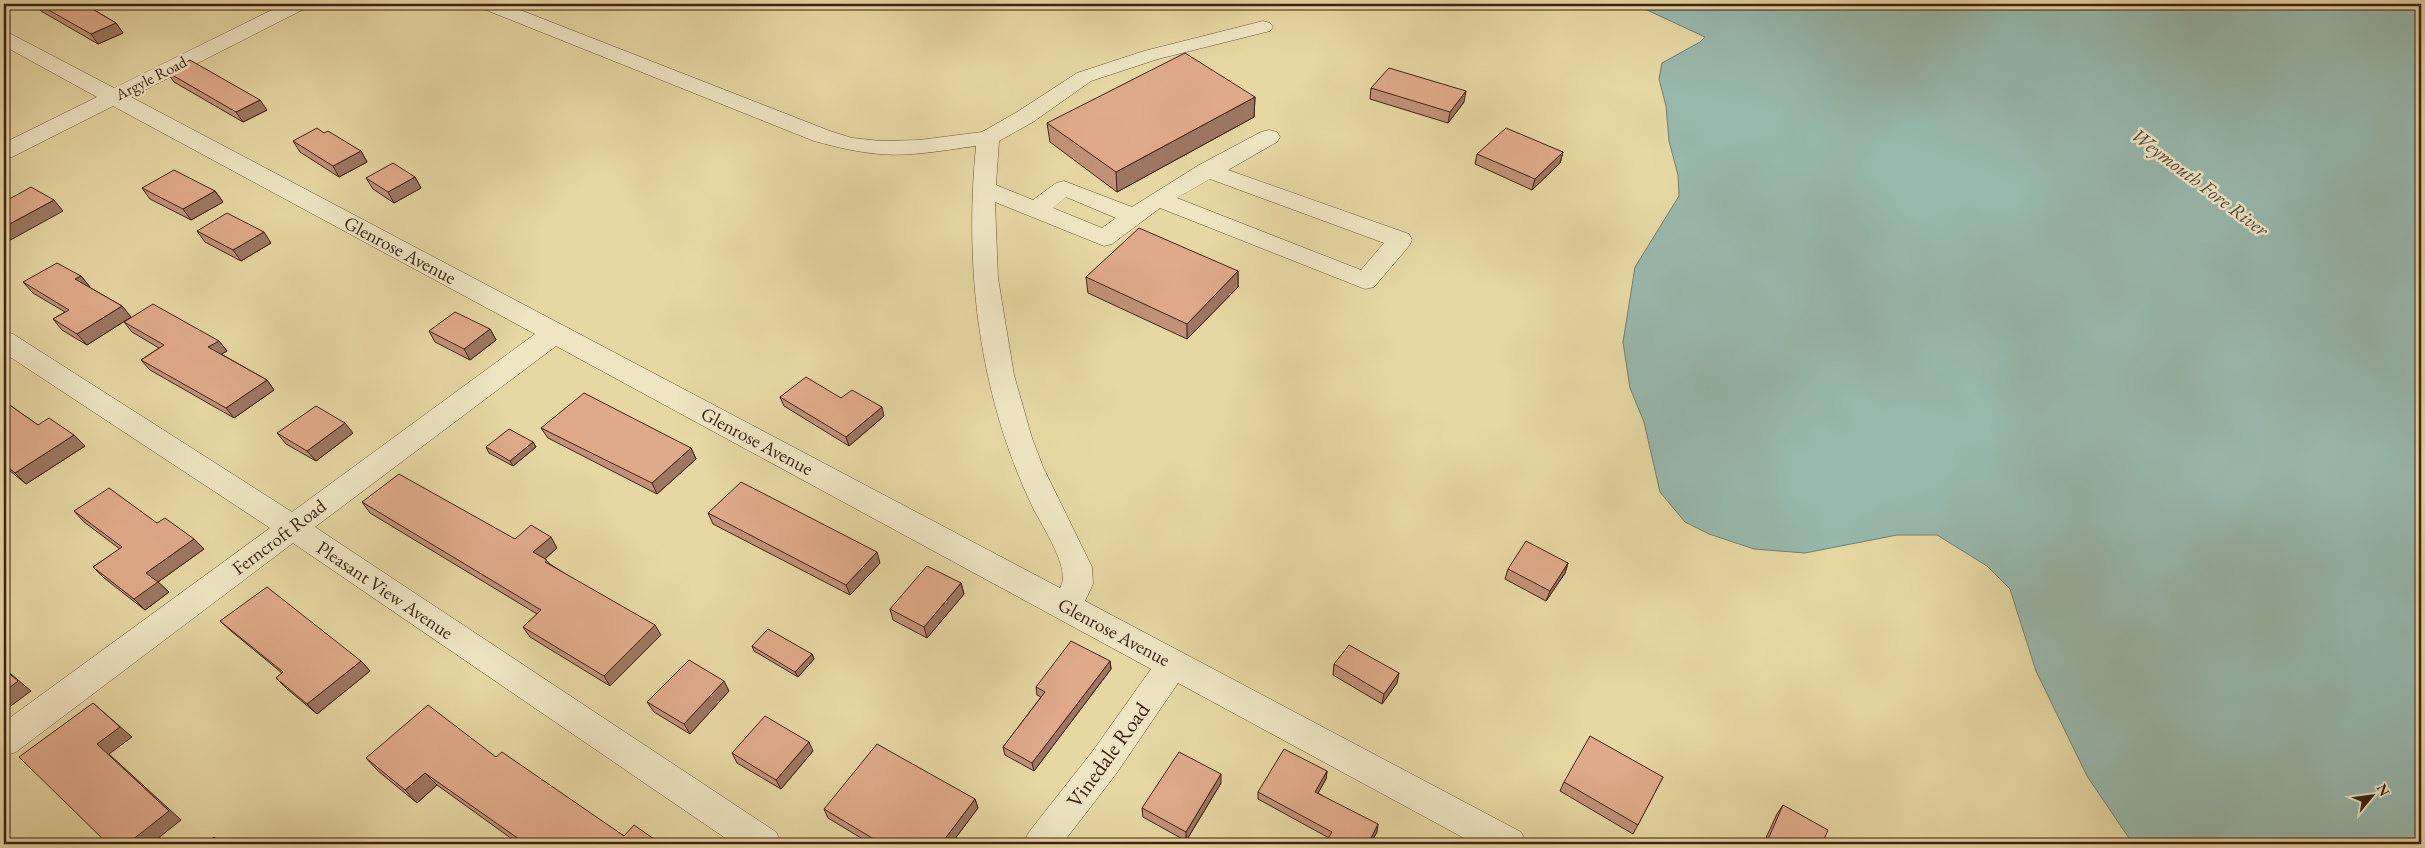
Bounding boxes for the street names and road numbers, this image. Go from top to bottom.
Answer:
street label: Argyle Road [111,51,191,105]
street label: Glenrose Avenue [340,210,460,290]
street label: Glenrose Avenue [697,401,817,481]
street label: Ferncroft Road [227,493,331,581]
street label: Pleasant View Avenue [312,535,458,645]
street label: Glenrose Avenue [1054,592,1174,672]
street label: Vinedale Road [1060,696,1157,814]

